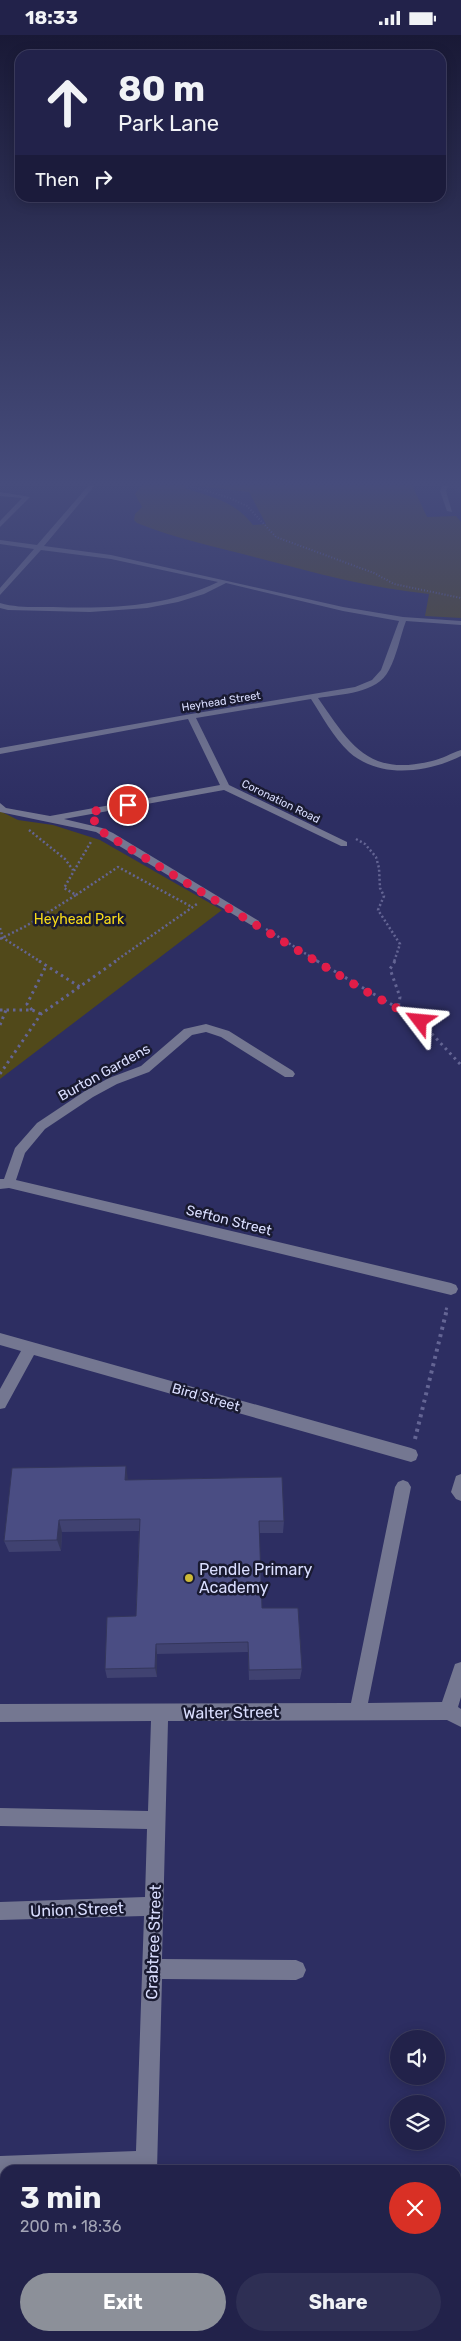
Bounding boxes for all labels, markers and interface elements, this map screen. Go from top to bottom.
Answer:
text: 18:33 [25,6,78,29]
text: 80 m [118,68,205,110]
icon: ahead [35,70,100,135]
text: Park Lane [118,110,219,137]
icon: right [89,165,117,193]
text: Then [35,168,79,191]
street label: Heyhead Street [181,689,262,714]
street label: Coronation Road [240,777,322,826]
pin [107,784,149,826]
icon: arrive [114,791,142,819]
park label: Heyhead Park [34,911,125,928]
position arrow [393,994,445,1046]
street label: Burton Gardens [55,1040,153,1105]
street label: Sefton Street [184,1202,274,1239]
street label: Bird Street [170,1380,242,1415]
place label: Pendle Primary Academy [199,1560,312,1597]
marker: Pendle Primary Academy [183,1572,195,1584]
street label: Walter Street [183,1702,279,1723]
street label: Crabtree Street [142,1884,165,2000]
street label: Union Street [30,1898,124,1921]
map controls [390,2030,445,2150]
button: sound [390,2030,445,2085]
button: layers [390,2095,445,2150]
text: 3 min [20,2180,102,2216]
button: close [389,2182,441,2234]
text: 200 m · 18:36 [20,2217,121,2236]
button: Exit [20,2273,226,2331]
button: Share [236,2273,441,2331]

